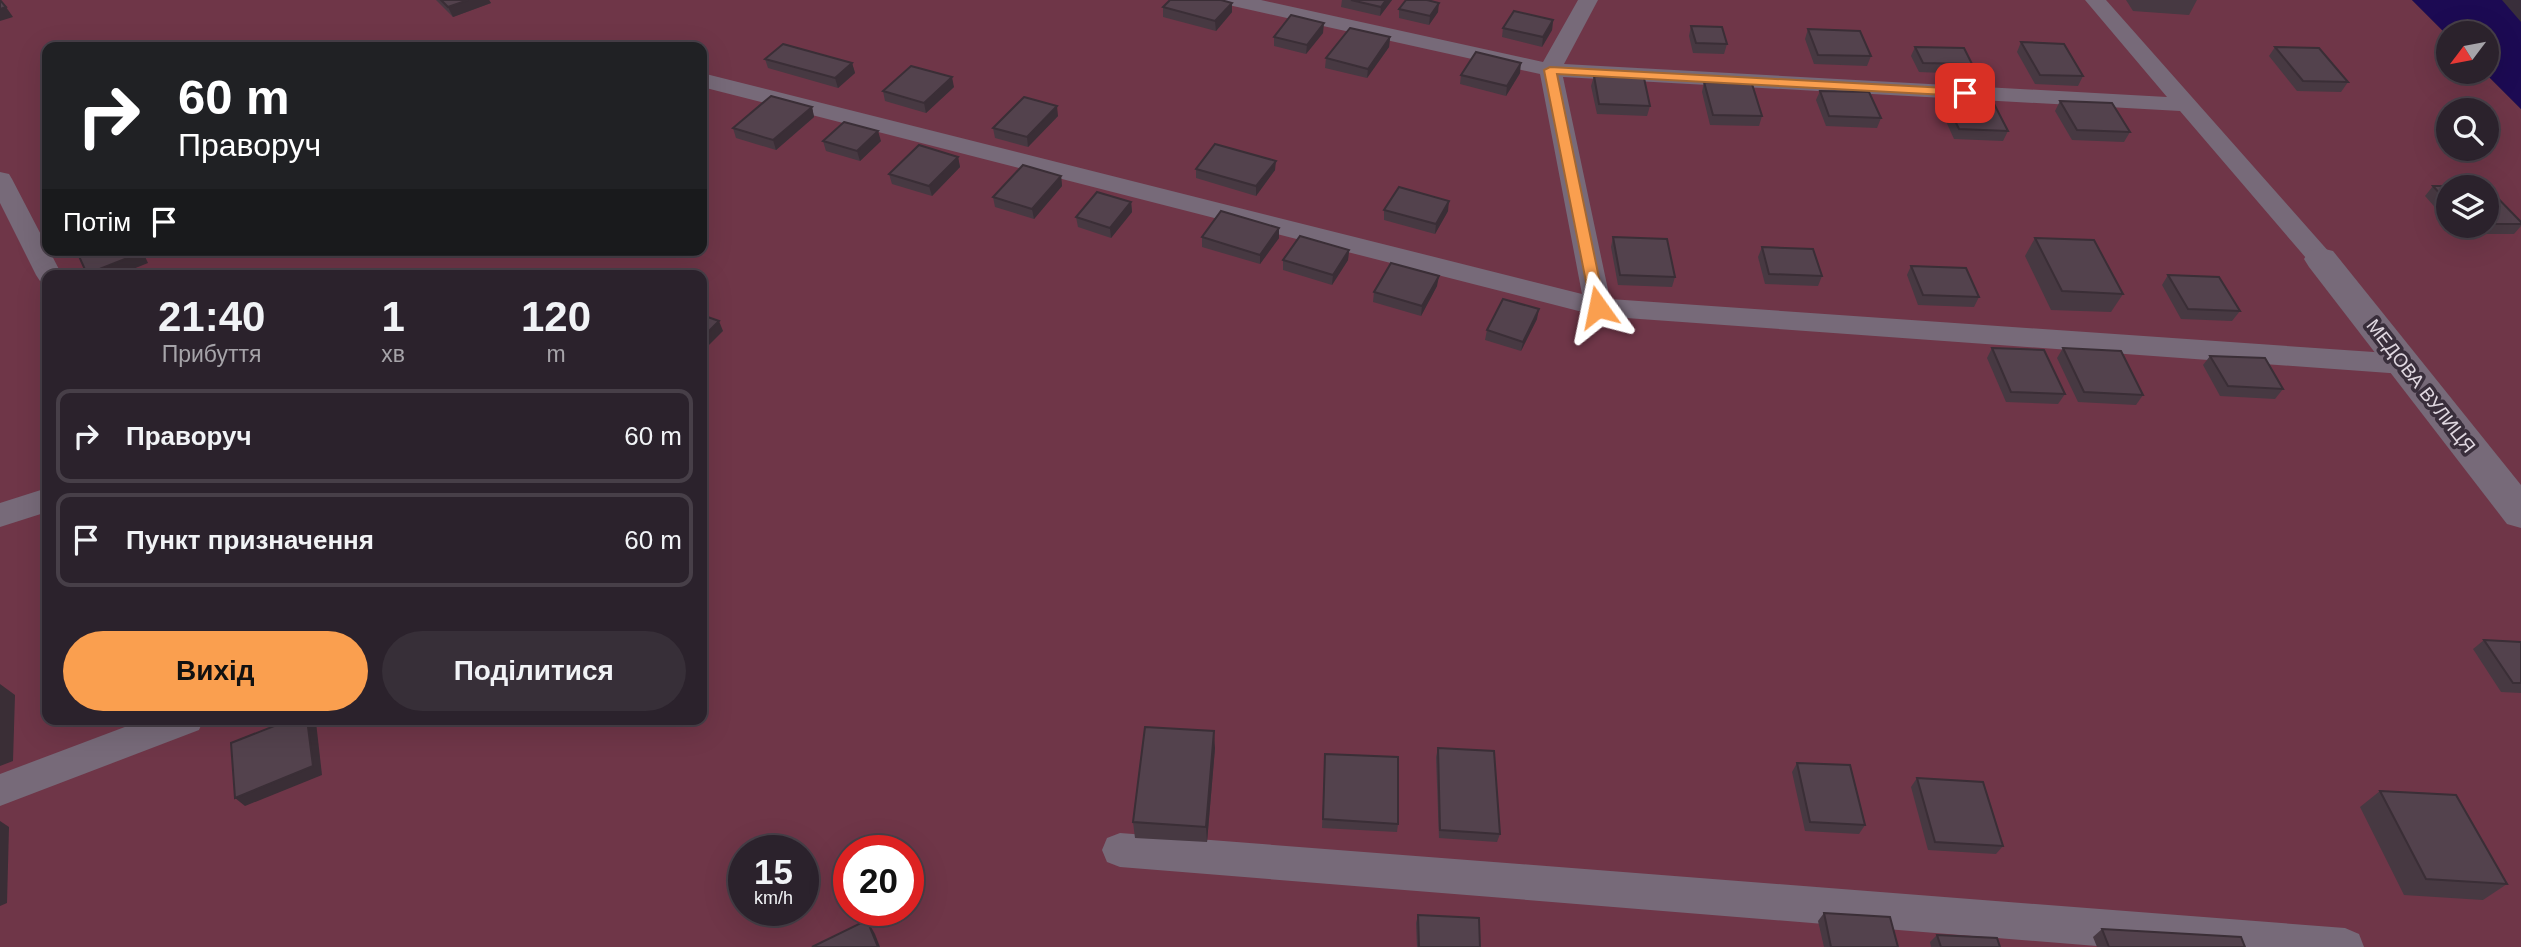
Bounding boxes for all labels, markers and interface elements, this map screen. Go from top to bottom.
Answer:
north arrow [2436,21,2499,84]
map controls [2436,21,2499,238]
pin [1935,63,1995,123]
icon: right [63,70,154,161]
text: 60 m [178,70,290,124]
icon: arrive [1946,74,1984,112]
button: search [2436,98,2499,161]
text: Праворуч [178,127,321,163]
button: layers [2436,175,2499,238]
icon: arrive [145,203,183,241]
text: Потім [63,207,131,237]
position arrow [1561,270,1635,344]
text: 21:40 [158,293,265,340]
text: 1 [381,293,405,340]
text: 120 [521,293,591,340]
street label: МЕДОВА ВУЛИЦЯ [2362,315,2480,457]
text: Прибуття [162,341,262,367]
text: хв [381,341,405,367]
text: m [546,341,566,367]
icon: right [67,417,105,455]
text: Праворуч [126,421,252,451]
text: 60 m [624,421,682,451]
icon: arrive [67,521,105,559]
text: Пункт призначення [126,525,374,555]
text: 60 m [624,525,682,555]
button: Вихід [63,631,368,711]
button: Поділитися [382,631,686,711]
speed limit sign: 20 [833,835,924,926]
text: 15 [754,852,793,891]
text: km/h [754,888,793,908]

